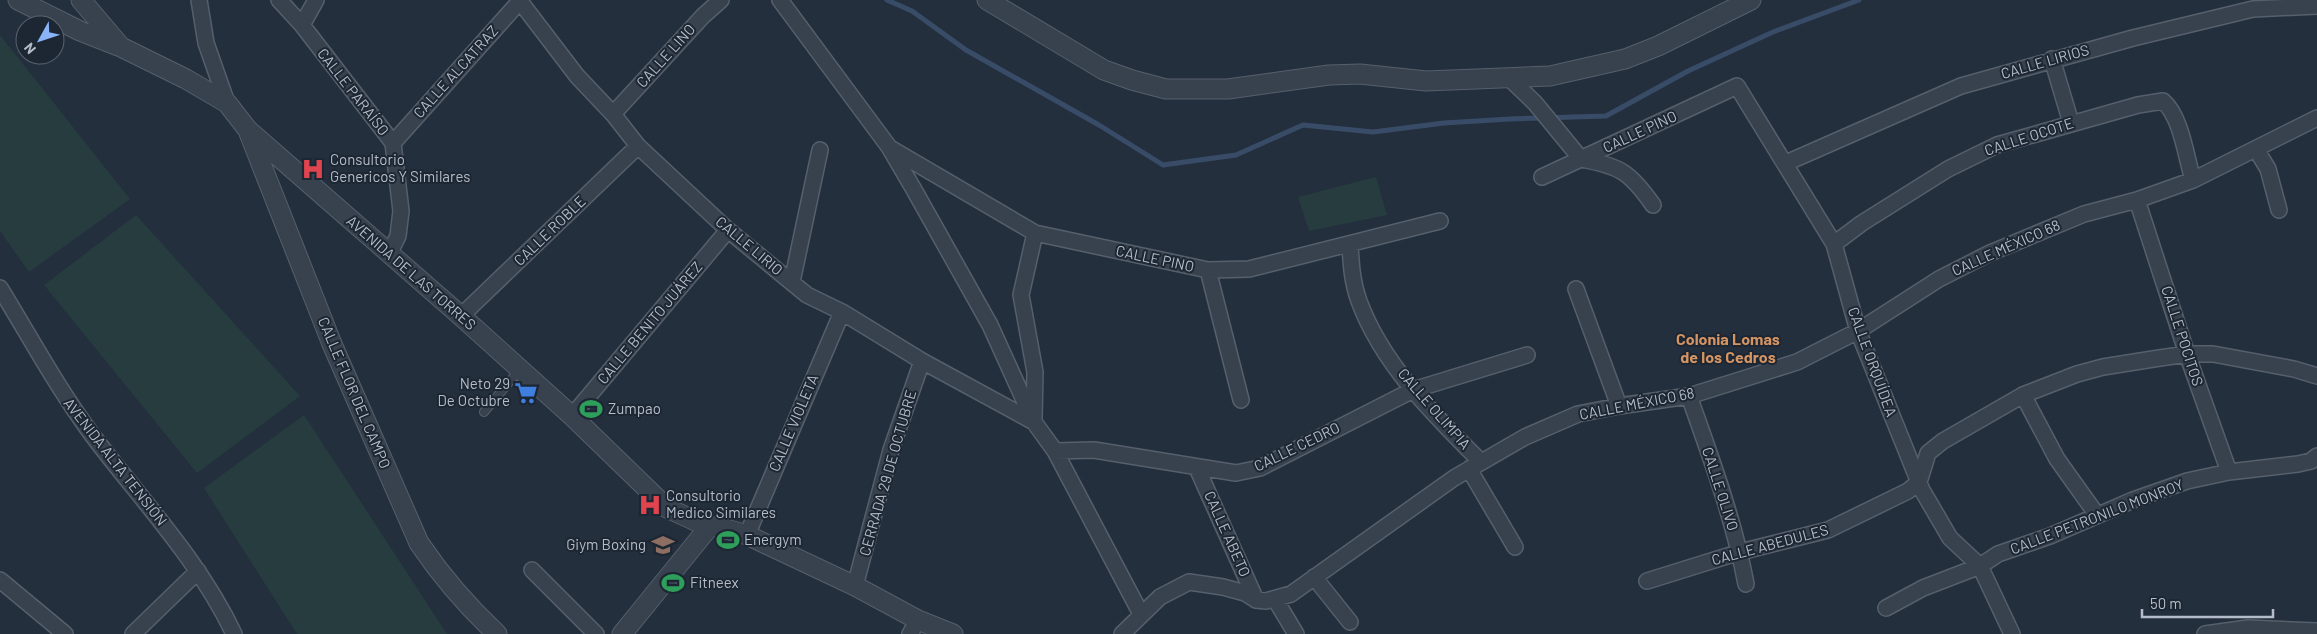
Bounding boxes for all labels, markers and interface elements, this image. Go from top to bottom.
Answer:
north arrow [15,15,65,65]
street label: CALLE LINO [632,20,698,91]
street label: CALLE ALCATRAZ [409,21,501,121]
text: N [20,40,39,58]
street label: CALLE LIRIOS [1999,40,2091,82]
street label: CALLE PARAÍSO [314,44,393,139]
street label: CALLE PINO [1600,106,1679,156]
street label: CALLE OCOTE [1982,113,2075,159]
place label: Consultorio Genericos Y Similares [330,150,470,185]
hospital icon: Consultorio Genericos Y Similares [300,156,326,182]
street label: CALLE ROBLE [510,192,589,269]
street label: AVENIDA DE LAS TORRES [343,211,480,333]
street label: CALLE LIRIO [712,212,787,279]
street label: CALLE MÉXICO 68 [1949,215,2063,279]
street label: CALLE PINO [1114,241,1196,275]
street label: CALLE BENITO JUÁREZ [593,258,706,387]
street label: CALLE POCITOS [2158,283,2208,388]
street label: CALLE ORQUÍDEA [1845,304,1901,419]
street label: CALLE FLOR DEL CAMPO [315,314,395,471]
district label: Colonia Lomas de los Cedros [1676,329,1780,366]
street label: CALLE OLIMPIA [1395,364,1475,453]
street label: CALLE VIOLETA [765,371,822,474]
place label: Neto 29 De Octubre [438,374,510,409]
supermarket icon: Neto 29 De Octubre [513,380,539,406]
street label: CALLE MÉXICO 68 [1578,383,1696,423]
street label: CERRADA 29 DE OCTUBRE [855,388,919,558]
street label: AVENIDA ALTA TENSIÓN [60,394,171,529]
sports icon: Zumpao [578,396,604,422]
place label: Zumpao [608,399,661,417]
street label: CALLE CEDRO [1251,418,1342,475]
street label: CALLE OLIVO [1699,445,1743,533]
street label: CALLE PETRONILO MONROY [2007,475,2186,557]
place label: Consultorio Medico Similares [666,486,776,521]
street label: CALLE ABETO [1201,488,1255,579]
hospital icon: Consultorio Medico Similares [637,492,663,518]
street label: CALLE ABEDULES [1709,520,1830,568]
sports icon: Energym [715,527,741,553]
place label: Energym [744,530,802,548]
school or university icon: Giym Boxing [650,532,676,558]
place label: Giym Boxing [566,535,646,553]
sports icon: Fitneex [660,570,686,596]
place label: Fitneex [690,573,739,591]
scale bar [2142,586,2273,618]
text: 50 m [2150,594,2182,612]

